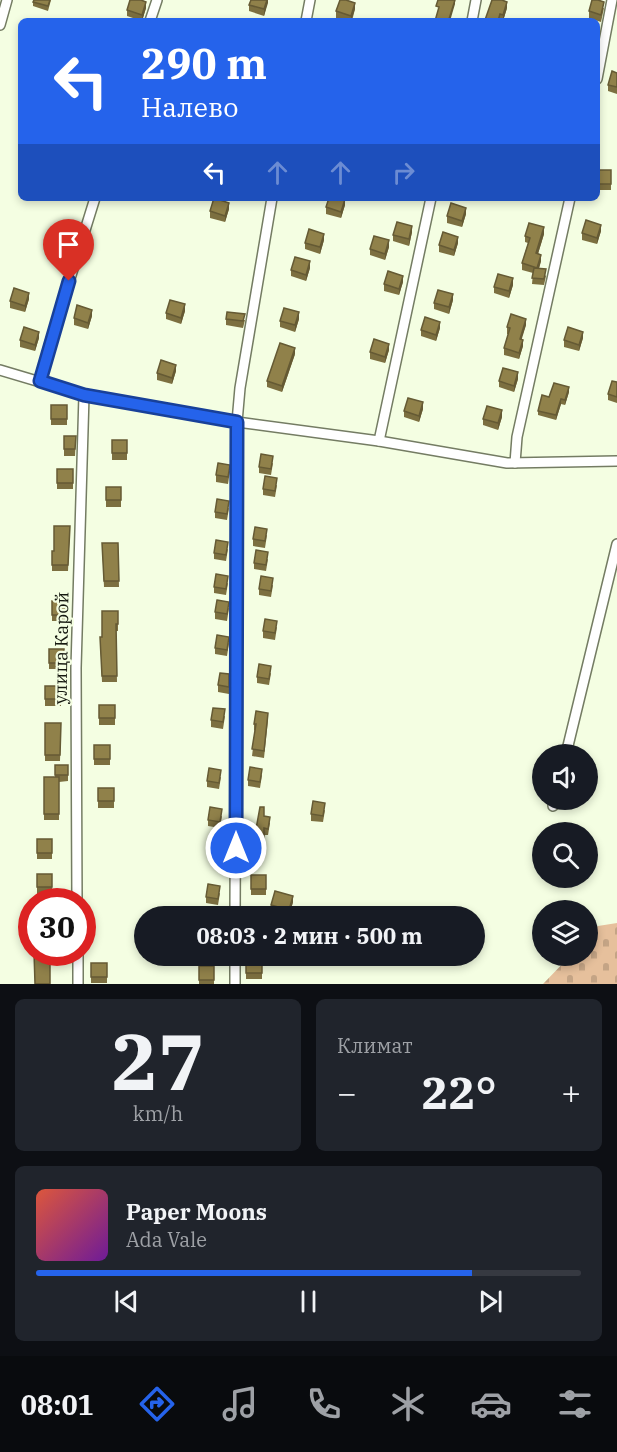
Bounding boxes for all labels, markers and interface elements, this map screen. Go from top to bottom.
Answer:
text: 290 m [141,36,267,91]
icon: left [42,42,120,120]
text: Налево [141,89,238,124]
icon: left [198,156,231,189]
icon: ahead [261,156,294,189]
icon: ahead [324,156,357,189]
icon: right [387,156,420,189]
pin [43,219,94,281]
icon: arrive [52,228,85,261]
street label: улица Карой [49,591,73,705]
map controls [532,744,598,966]
button: sound [532,744,598,810]
position arrow [204,816,268,880]
button: search [532,822,598,888]
speed limit sign: 30 [18,888,96,966]
button: layers [532,900,598,966]
text: 08:03 · 2 мин · 500 m [196,921,423,950]
text: 27 [111,1010,205,1111]
text: Климат [337,1032,413,1059]
text: 22° [421,1063,497,1121]
text: − [337,1071,357,1114]
text: + [561,1071,581,1114]
text: km/h [133,1100,183,1127]
text: Paper Moons [126,1197,267,1226]
text: Ada Vale [126,1226,207,1253]
icon: previous [110,1285,143,1318]
icon: pause [292,1285,325,1318]
icon: next [474,1285,507,1318]
icon: directions [136,1383,178,1425]
icon: music [219,1383,261,1425]
icon: phone [303,1383,345,1425]
icon: climate [387,1383,429,1425]
icon: car [470,1383,512,1425]
icon: filters [554,1383,596,1425]
text: 08:01 [21,1387,94,1422]

